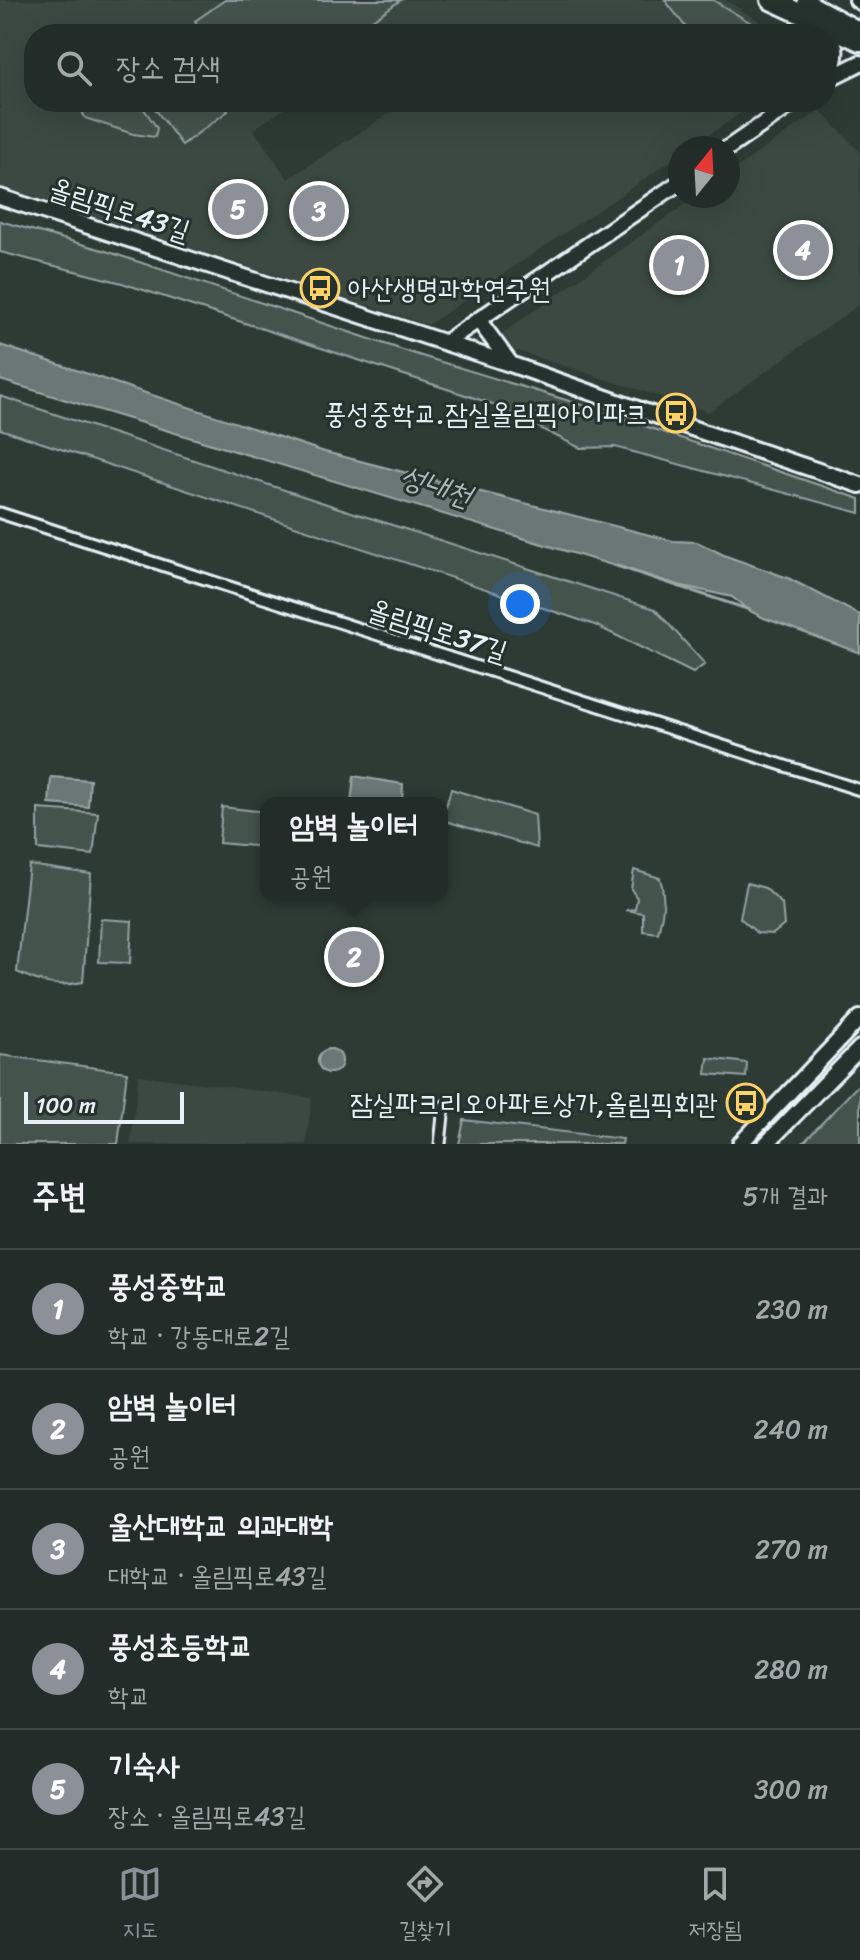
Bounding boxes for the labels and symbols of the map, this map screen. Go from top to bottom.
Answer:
north arrow [668,136,740,208]
street label: 올림픽로43길 [43,164,197,255]
pin: 5 [212,179,264,239]
pin: 3 [293,181,345,241]
pin: 4 [777,220,829,280]
pin: 1 [653,235,705,295]
place label: 아산생명과학연구원 [348,264,551,313]
bus stop icon: 아산생명과학연구원 [299,267,341,309]
place label: 풍성중학교.잠실올림픽아이파크 [324,389,648,438]
bus stop icon: 풍성중학교.잠실올림픽아이파크 [655,392,697,434]
water label: 성내천 [393,449,482,524]
your location [500,584,540,624]
street label: 올림픽로37길 [362,585,514,676]
pin: 2 [328,927,380,987]
place label: 잠실파크리오아파트상가,올림픽회관 [350,1079,718,1128]
bus stop icon: 잠실파크리오아파트상가,올림픽회관 [725,1082,767,1124]
scale bar [24,1088,184,1124]

